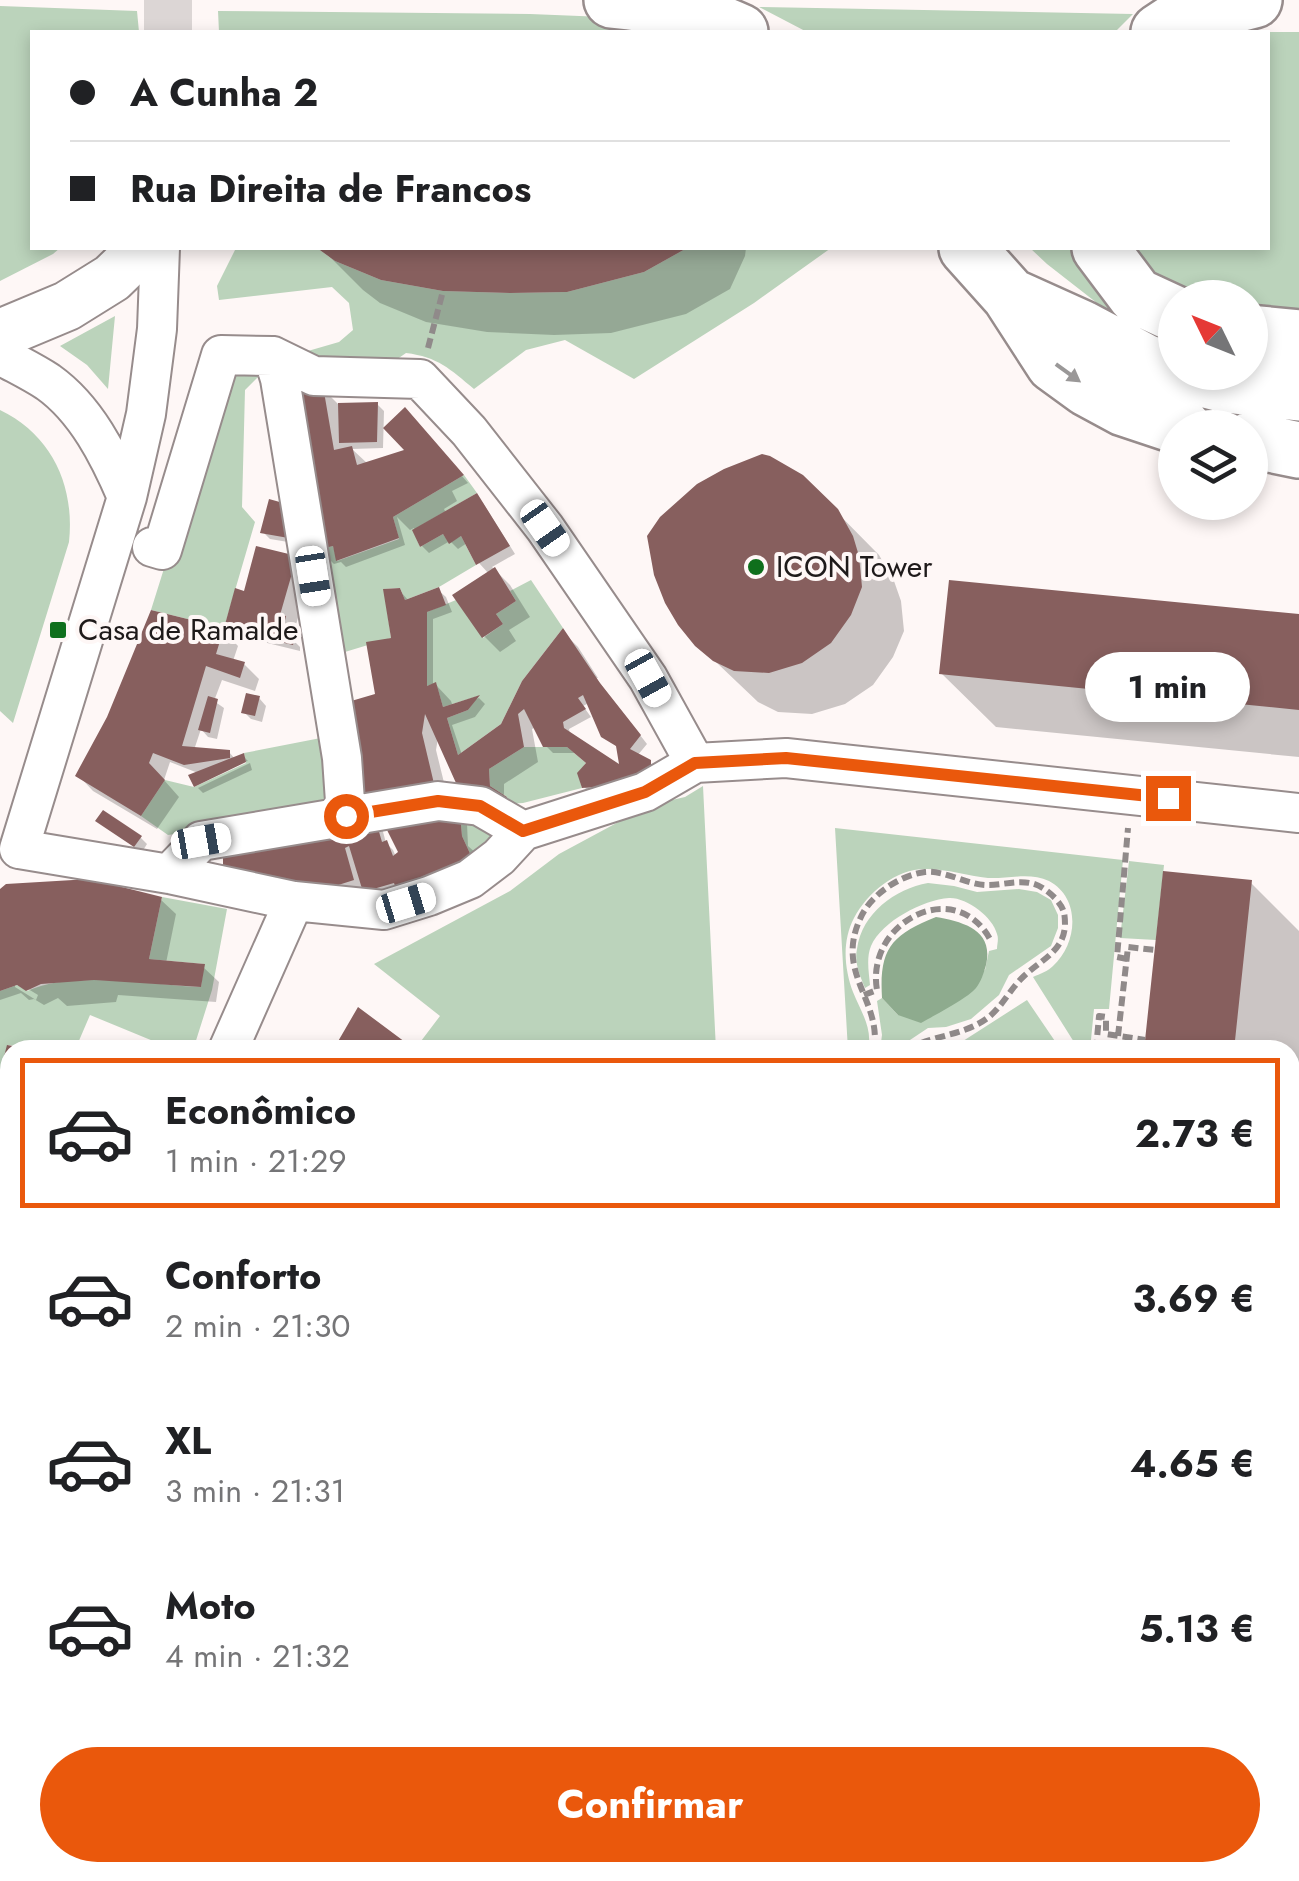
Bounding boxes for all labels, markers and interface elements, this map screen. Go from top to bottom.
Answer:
text: A Cunha 2 [130,65,318,120]
text: Rua Direita de Francos [130,161,531,216]
north arrow [1158,280,1268,390]
map controls [1158,280,1268,520]
one-way arrow [1055,363,1081,383]
button: layers [1158,410,1268,520]
car [516,495,574,561]
car [293,544,333,608]
place label: ICON Tower [776,545,933,588]
marker: ICON Tower [745,556,767,578]
place label: Casa de Ramalde [78,608,299,651]
marker: Casa de Ramalde [47,619,69,641]
car [620,644,676,712]
callout: 1 min [1086,653,1250,723]
text: 1 min [1128,664,1207,710]
route end [1146,776,1191,821]
route start [324,794,369,839]
car [169,821,233,861]
car [373,880,439,926]
text: Econômico [165,1083,356,1138]
icon: car [45,1088,135,1178]
text: 2.73 € [1135,1106,1255,1161]
text: 1 min · 21:29 [165,1138,347,1184]
text: Conforto [165,1248,322,1303]
icon: car [45,1253,135,1343]
text: 3.69 € [1133,1271,1255,1326]
text: 2 min · 21:30 [165,1303,351,1349]
text: XL [165,1413,211,1468]
icon: car [45,1418,135,1508]
text: 4.65 € [1130,1436,1255,1491]
text: 3 min · 21:31 [165,1468,345,1514]
text: Moto [165,1578,256,1633]
icon: car [45,1583,135,1673]
text: 5.13 € [1139,1601,1255,1656]
text: 4 min · 21:32 [165,1633,350,1679]
button: Confirmar [40,1747,1260,1862]

